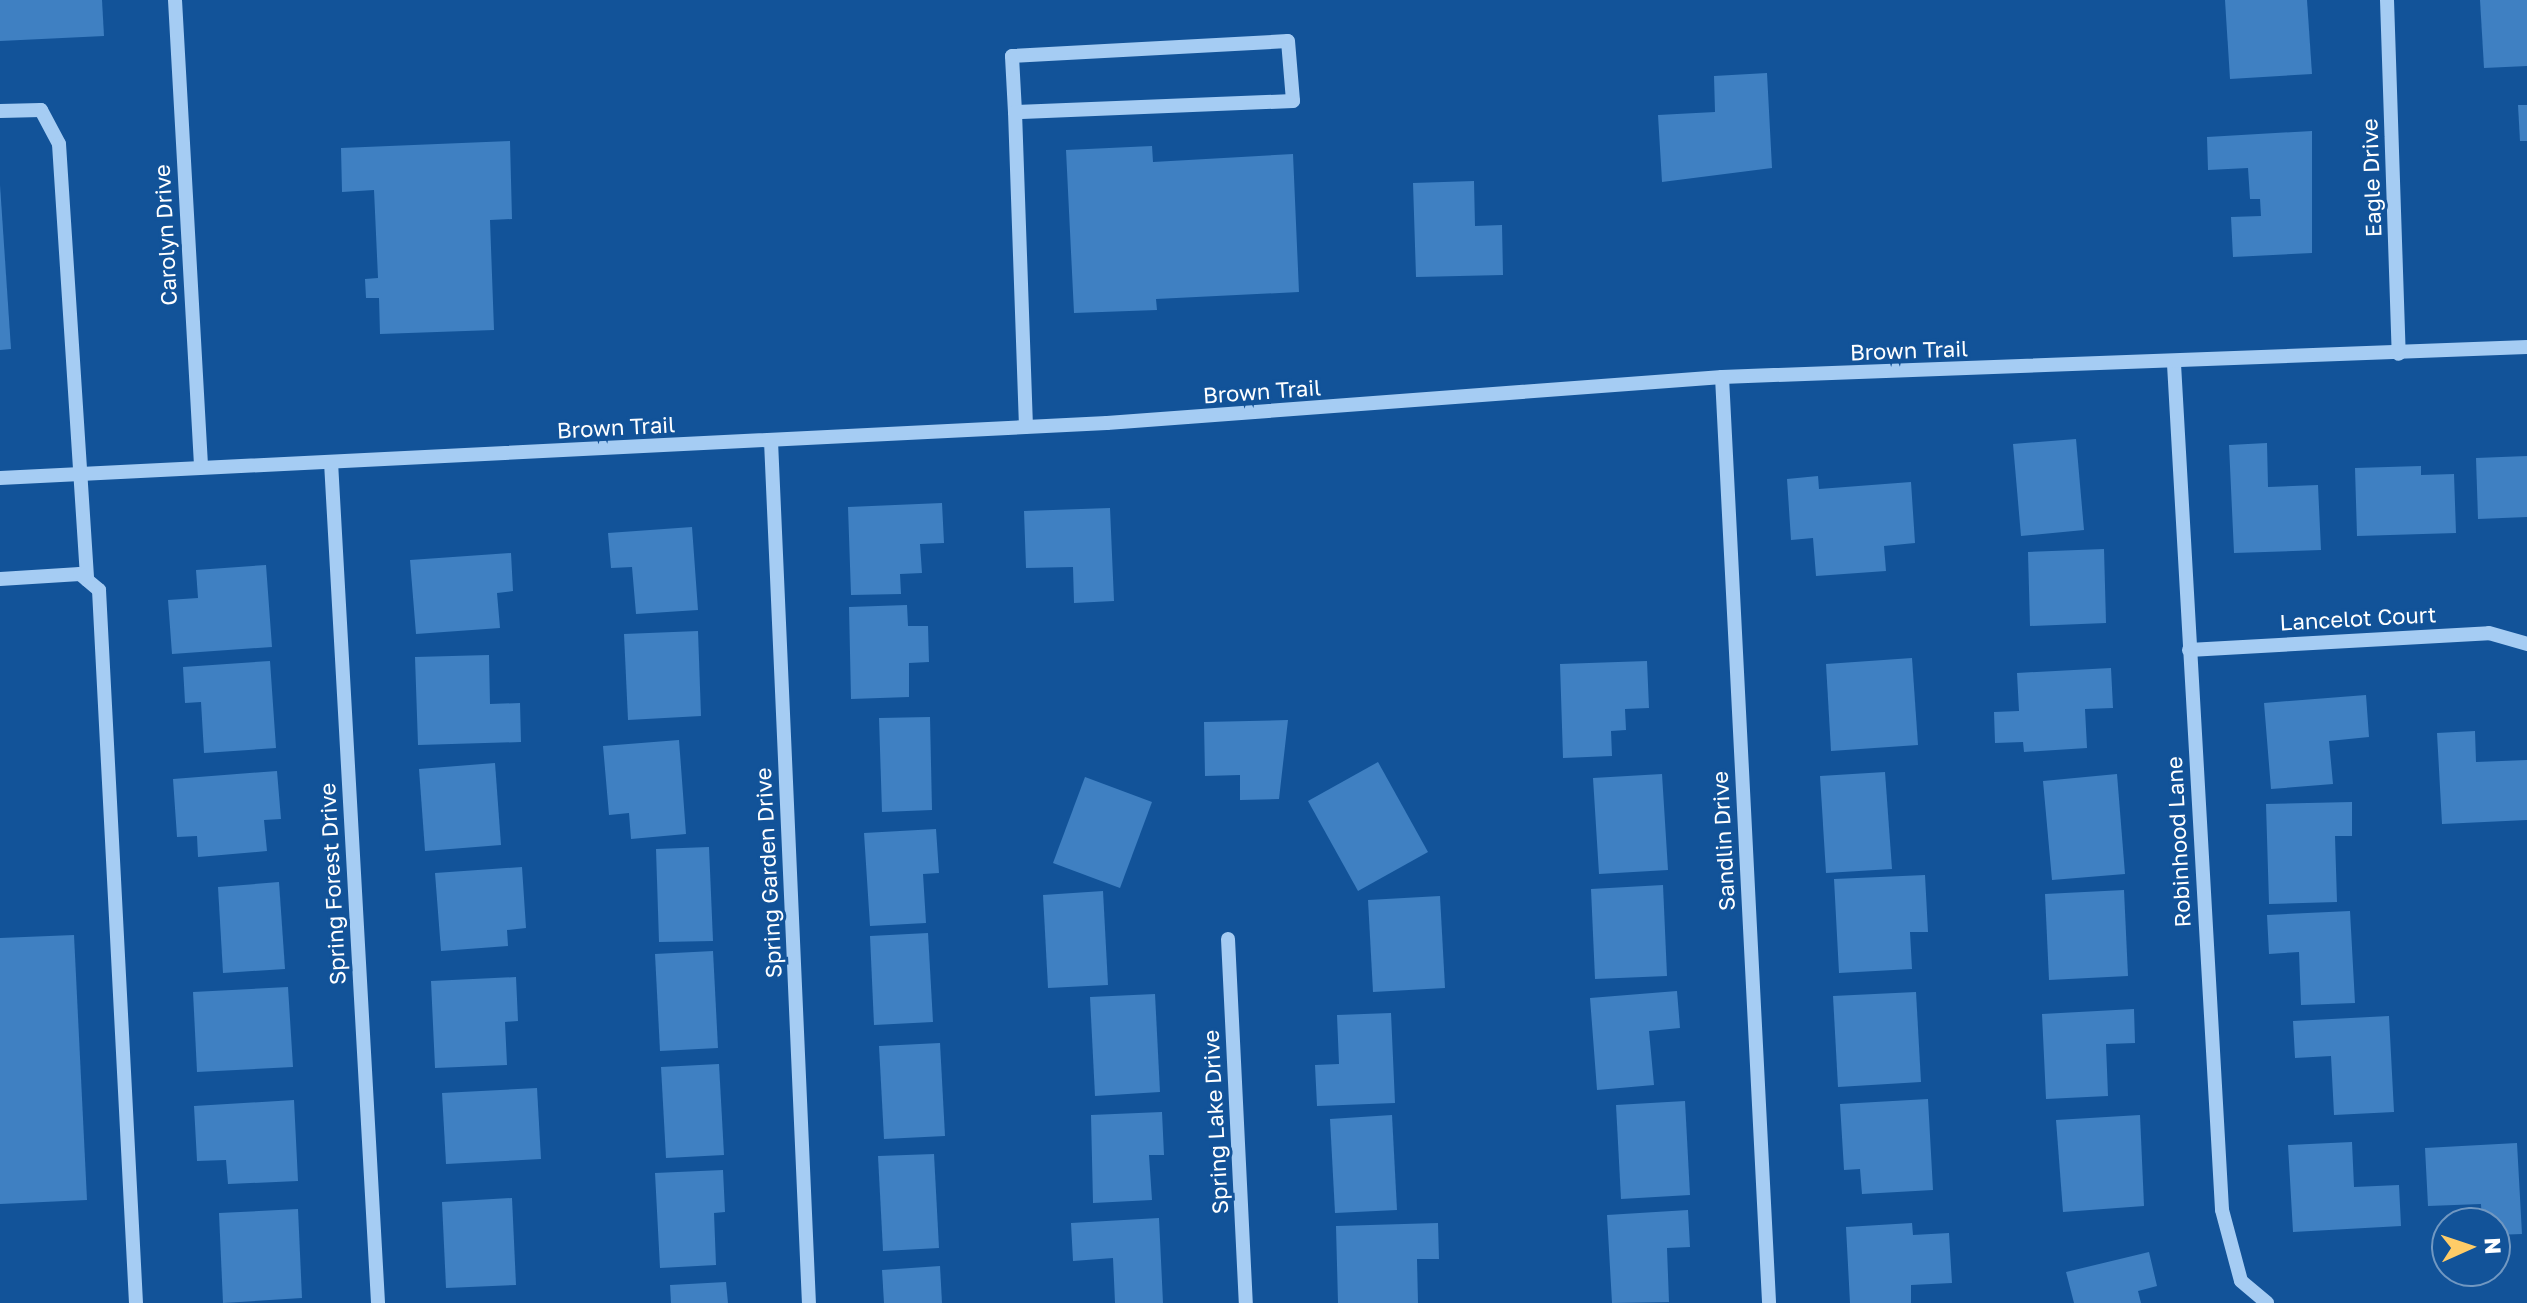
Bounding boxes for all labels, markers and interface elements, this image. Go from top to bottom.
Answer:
street label: Eagle Drive [2356,118,2386,238]
street label: Carolyn Drive [148,164,182,306]
street label: Brown Trail [1849,335,1969,365]
street label: Brown Trail [1202,374,1322,408]
street label: Brown Trail [556,411,676,443]
street label: Lancelot Court [2279,601,2437,635]
street label: Robinhood Lane [2160,756,2196,928]
street label: Spring Garden Drive [749,767,787,979]
street label: Sandlin Drive [1706,770,1740,912]
street label: Spring Forest Drive [314,782,350,986]
street label: Spring Lake Drive [1197,1029,1233,1215]
north arrow [2431,1207,2511,1287]
text: N [2480,1237,2507,1255]

